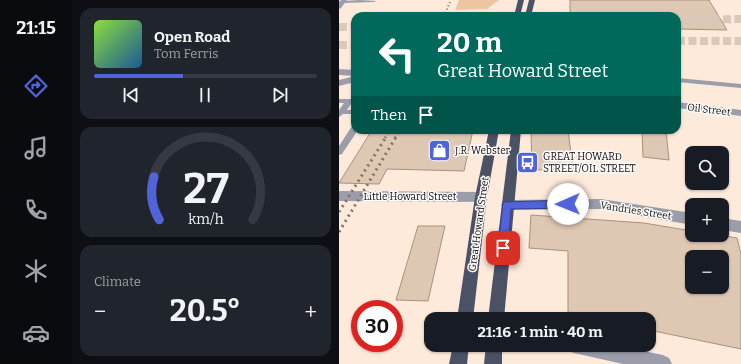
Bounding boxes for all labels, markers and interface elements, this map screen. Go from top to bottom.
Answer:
text: 21:15 [16,17,56,39]
text: 20 m [437,26,502,59]
text: Open Road [154,28,230,46]
icon: left [371,28,423,80]
text: Tom Ferris [154,46,218,61]
text: Great Howard Street [437,60,608,82]
icon: directions [22,72,50,100]
icon: previous [120,84,142,106]
icon: pause [194,84,216,106]
icon: next [269,84,291,106]
street label: Oil Street [687,101,732,119]
icon: arrive [415,104,437,126]
text: Then [371,106,407,124]
icon: music [22,134,50,162]
shop icon: J.R. Webster [426,137,452,163]
place label: J.R. Webster [454,145,511,157]
map controls [685,146,729,294]
button: search [685,146,729,190]
bus stop icon: GREAT HOWARD STREET/OIL STREET [515,149,541,175]
place label: GREAT HOWARD STREET/OIL STREET [543,151,636,175]
text: 27 [183,164,228,214]
street label: Great Howard Street [466,176,492,272]
position arrow [547,183,589,225]
street label: Little Howard Street [364,191,457,203]
icon: phone [22,196,50,224]
button: + [685,198,729,242]
street label: Vandries Street [600,199,672,223]
text: km/h [188,211,223,228]
pin [486,231,520,265]
icon: arrive [492,237,514,259]
button: − [685,250,729,294]
icon: climate [22,257,50,285]
text: Climate [94,274,141,289]
text: 20.5° [170,293,241,329]
text: − [94,298,106,325]
text: + [304,298,317,325]
speed limit sign: 30 [351,300,403,352]
icon: car [22,319,50,347]
text: 21:16 · 1 min · 40 m [477,323,603,341]

